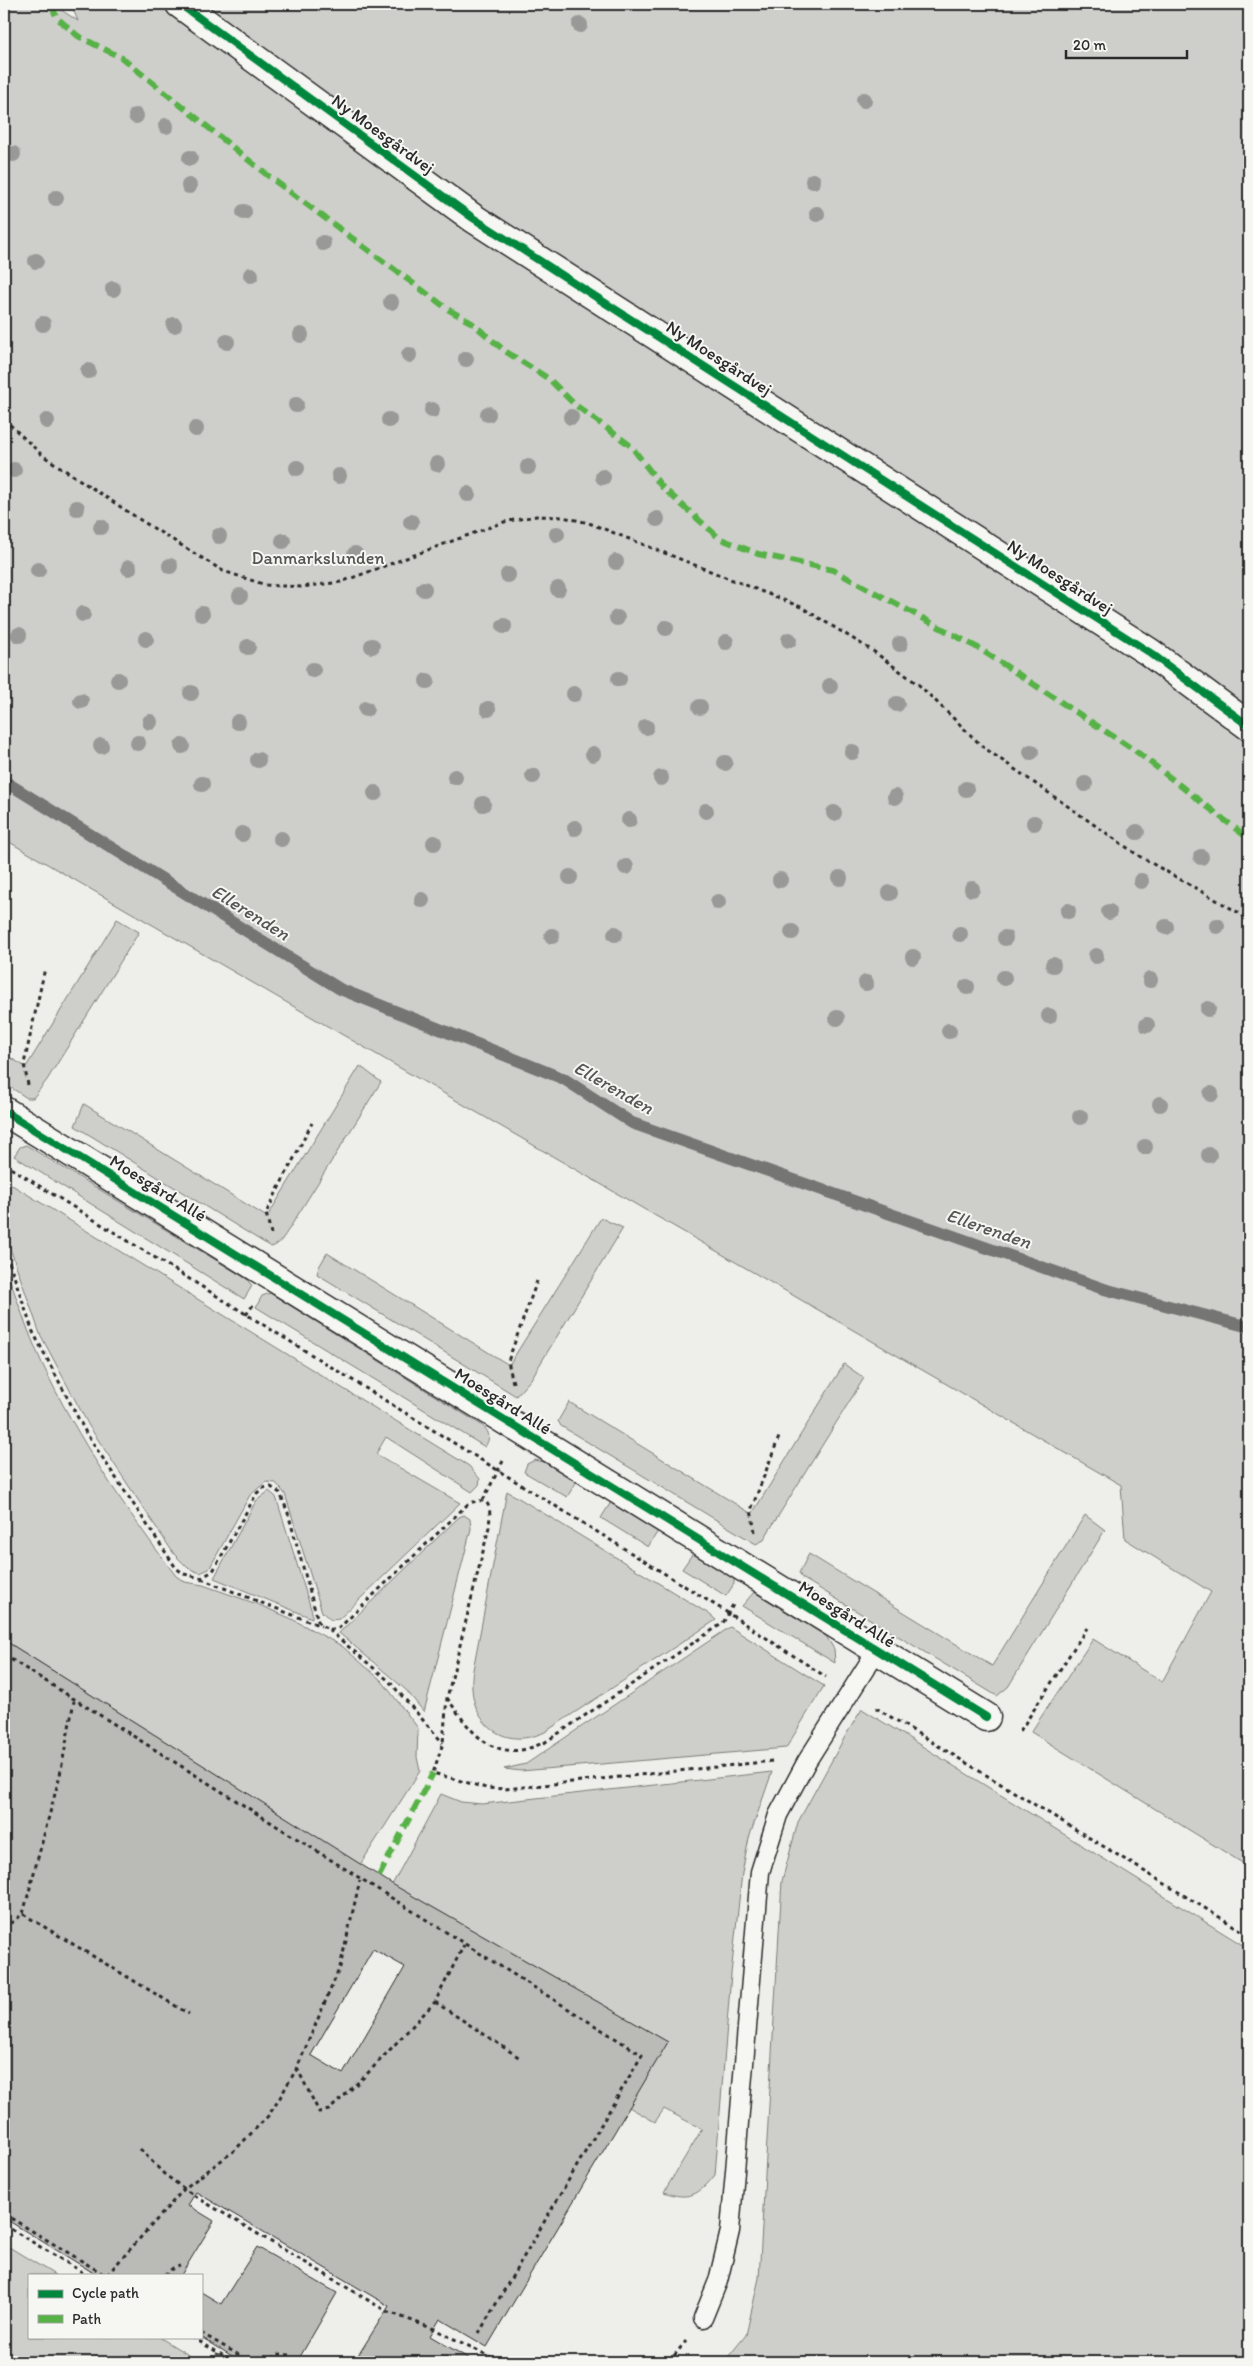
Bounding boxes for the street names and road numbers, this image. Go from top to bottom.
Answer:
street label: Ny Moesgårdvej [327,89,439,179]
street label: Ny Moesgårdvej [662,316,776,400]
street label: Ny Moesgårdvej [1003,535,1117,619]
street label: Moesgård Allé [106,1150,210,1226]
street label: Moesgård Allé [451,1363,555,1439]
street label: Moesgård Allé [795,1576,899,1652]

